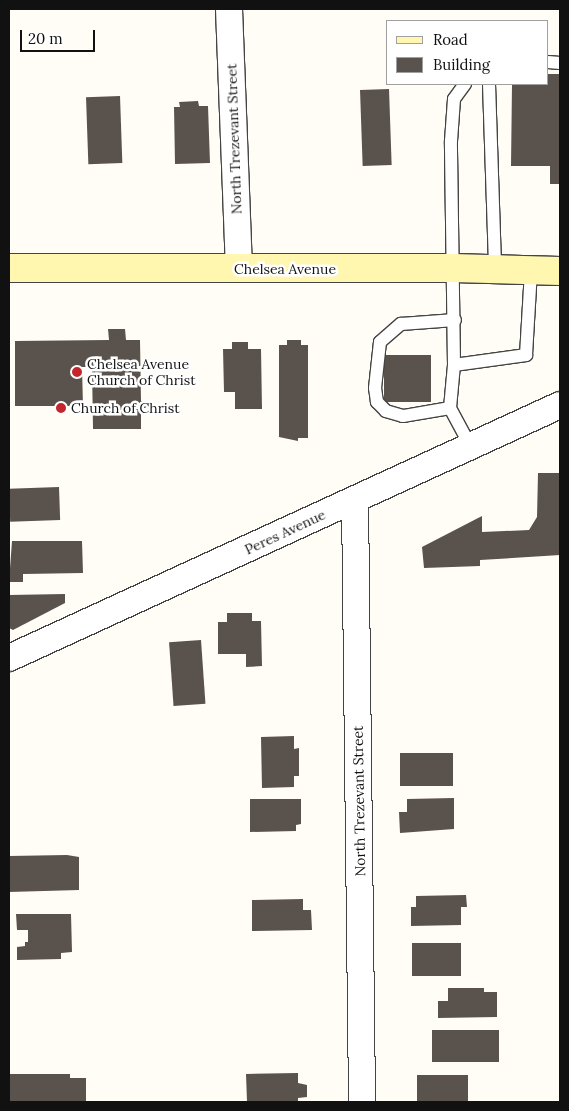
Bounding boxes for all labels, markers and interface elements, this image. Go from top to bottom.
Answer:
scale bar [22,20,98,52]
legend [386,20,549,85]
text: 20 m [28,29,63,48]
text: Road [433,30,468,49]
text: Building [433,55,490,74]
street label: North Trezevant Street [223,63,245,215]
street label: Chelsea Avenue [234,261,336,277]
place label: Chelsea Avenue Church of Christ [87,356,196,388]
marker: Chelsea Avenue Church of Christ [71,366,83,378]
place label: Church of Christ [71,400,180,416]
marker: Church of Christ [55,402,67,414]
street label: Peres Avenue [242,506,328,558]
street label: North Trezevant Street [349,726,369,876]

